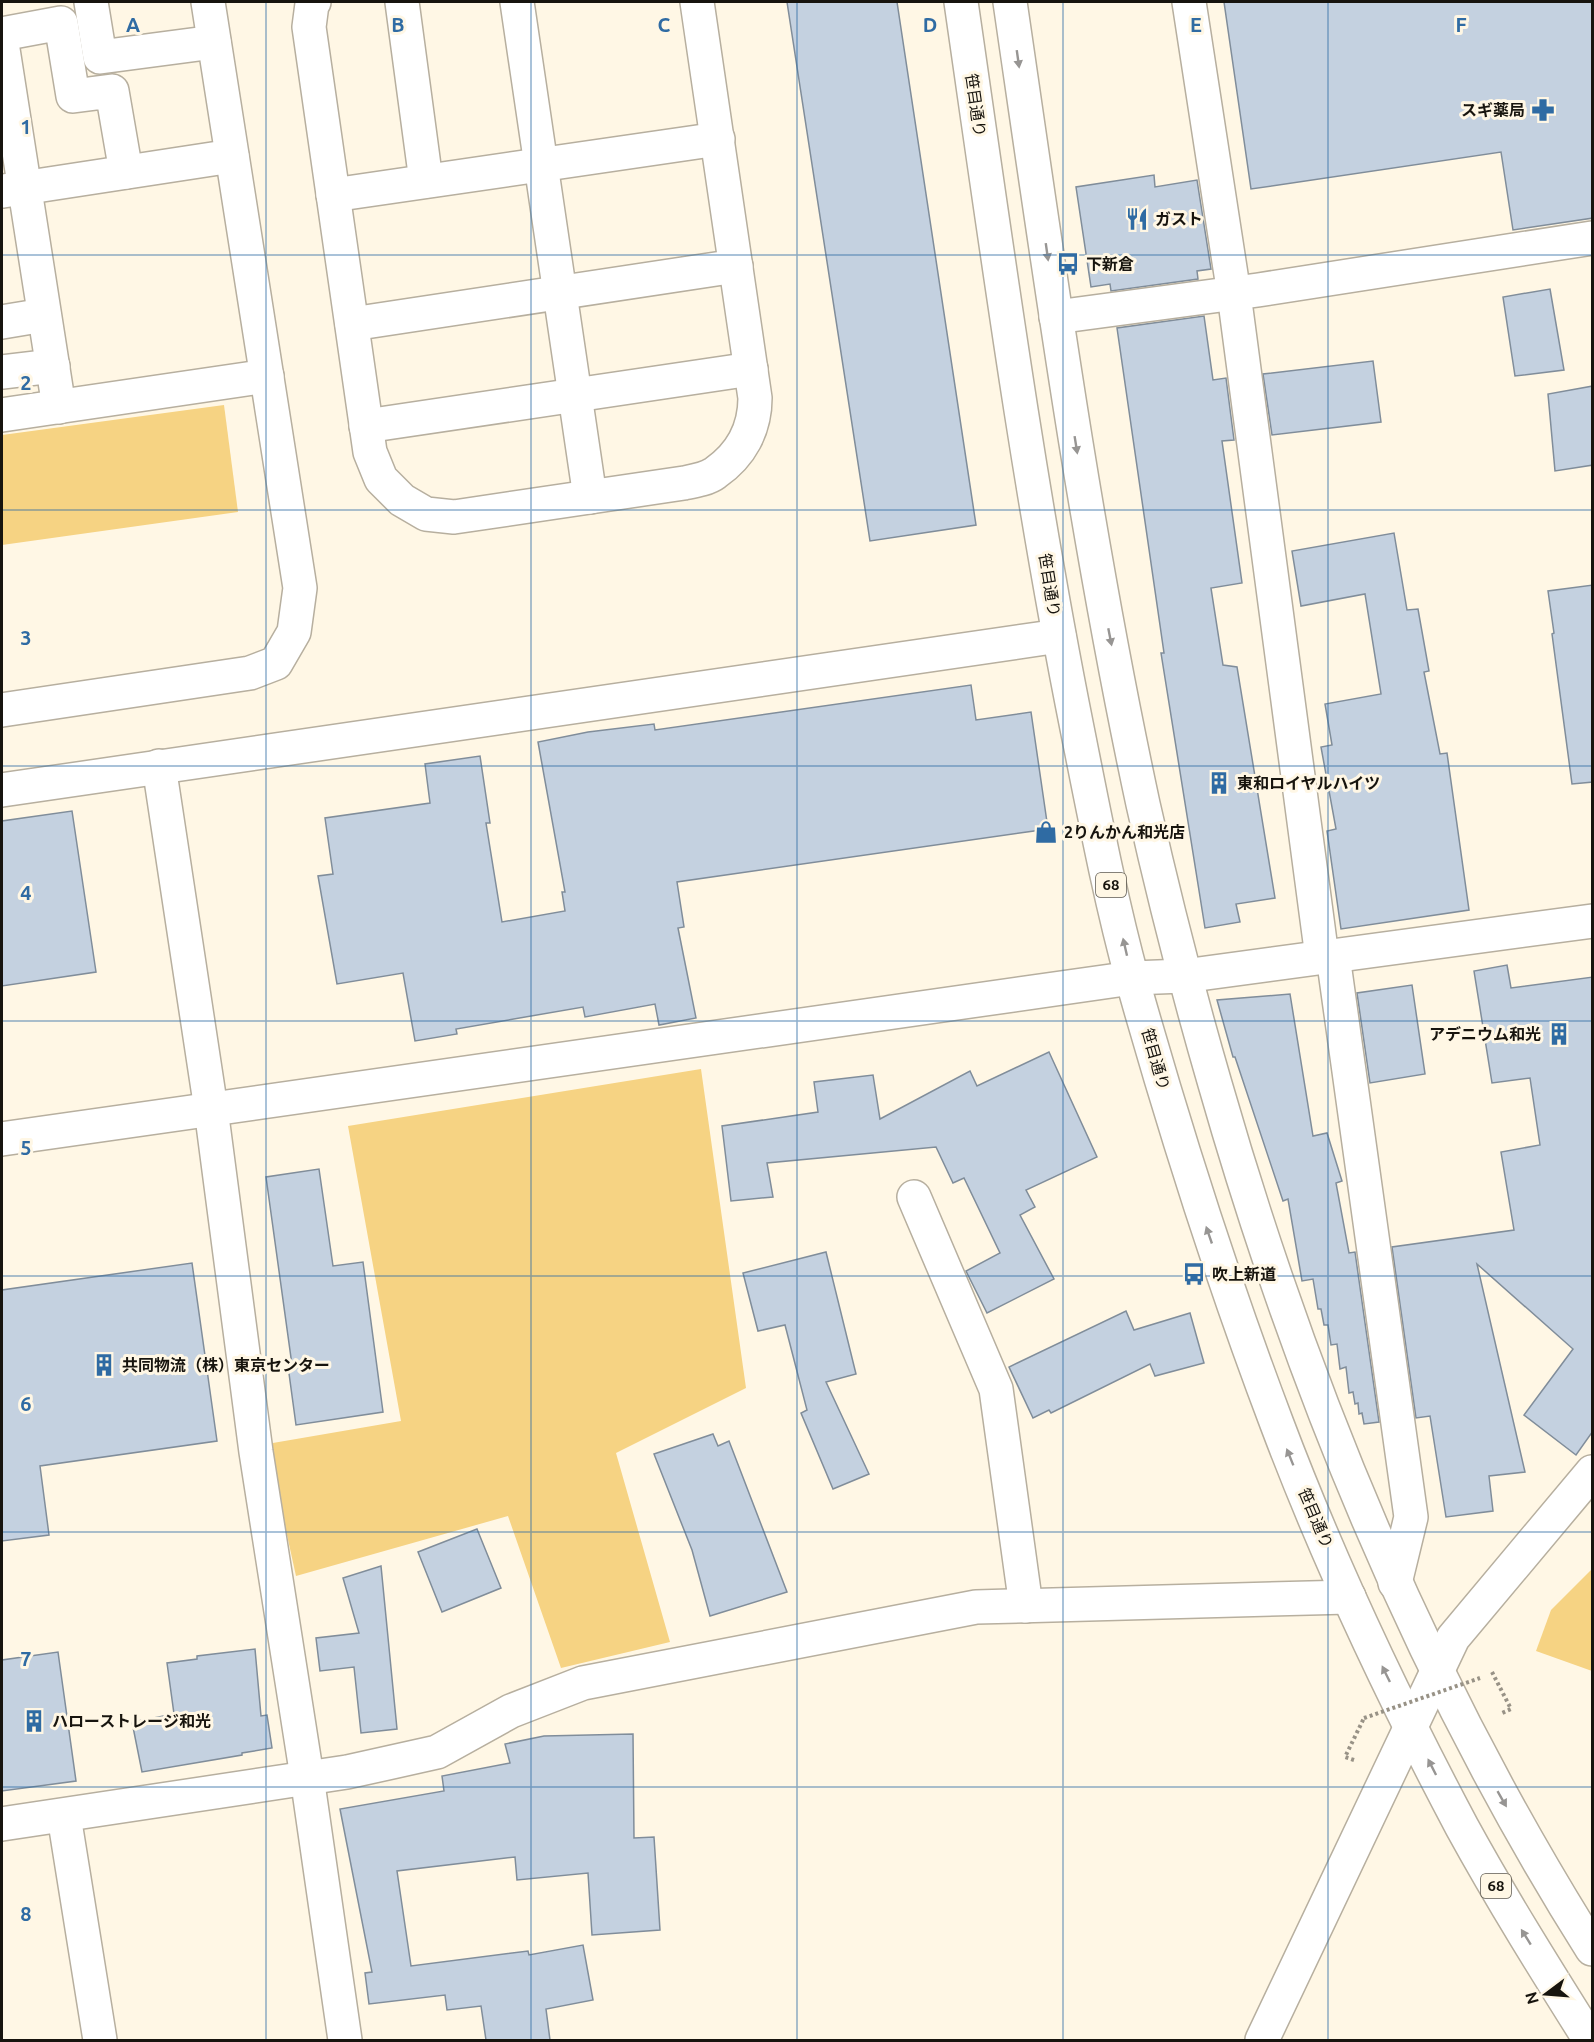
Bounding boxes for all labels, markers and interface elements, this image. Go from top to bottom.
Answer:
text: A [126,13,140,36]
text: B [391,13,405,36]
text: C [658,13,671,36]
text: D [923,13,937,36]
text: E [1190,13,1202,36]
text: F [1455,13,1467,36]
one-way arrow [1014,50,1023,69]
street label: 笹目通り [963,72,989,138]
pharmacy icon: スギ薬局 [1530,97,1556,123]
place label: スギ薬局 [1461,101,1525,119]
text: 1 [20,115,32,138]
restaurant icon: ガスト [1124,206,1150,232]
place label: ガスト [1155,210,1203,228]
one-way arrow [1042,243,1051,262]
bus stop icon: 下新倉 [1055,251,1081,277]
place label: 下新倉 [1086,255,1134,273]
text: 2 [20,371,32,394]
one-way arrow [1072,436,1081,455]
street label: 笹目通り [1036,552,1064,618]
text: 3 [20,626,32,649]
one-way arrow [1106,628,1115,647]
building icon: 東和ロイヤルハイツ [1206,770,1232,796]
place label: 東和ロイヤルハイツ [1237,774,1380,792]
shop icon: 2りんかん和光店 [1033,819,1059,845]
place label: 2りんかん和光店 [1064,823,1185,841]
road number: 68 [1096,873,1126,897]
text: 4 [20,881,32,904]
one-way arrow [1119,938,1129,956]
building icon: アデニウム和光 [1546,1021,1572,1047]
place label: アデニウム和光 [1429,1025,1541,1043]
street label: 笹目通り [1139,1026,1173,1092]
text: 5 [20,1136,32,1159]
one-way arrow [1203,1226,1213,1244]
bus stop icon: 吹上新道 [1181,1261,1207,1287]
place label: 吹上新道 [1212,1265,1276,1283]
building icon: 共同物流（株）東京センター [91,1352,117,1378]
place label: 共同物流（株）東京センター [122,1356,330,1374]
text: 6 [20,1392,32,1415]
one-way arrow [1285,1448,1295,1466]
street label: 笹目通り [1295,1485,1337,1551]
text: 7 [20,1647,32,1670]
one-way arrow [1381,1666,1390,1683]
building icon: ハローストレージ和光 [21,1708,47,1734]
place label: ハローストレージ和光 [52,1712,211,1730]
one-way arrow [1427,1758,1436,1775]
one-way arrow [1497,1791,1508,1807]
road number: 68 [1481,1874,1511,1898]
text: 8 [20,1902,32,1925]
one-way arrow [1520,1929,1531,1945]
north arrow [1516,1964,1576,2024]
text: N [1521,1990,1542,2006]

